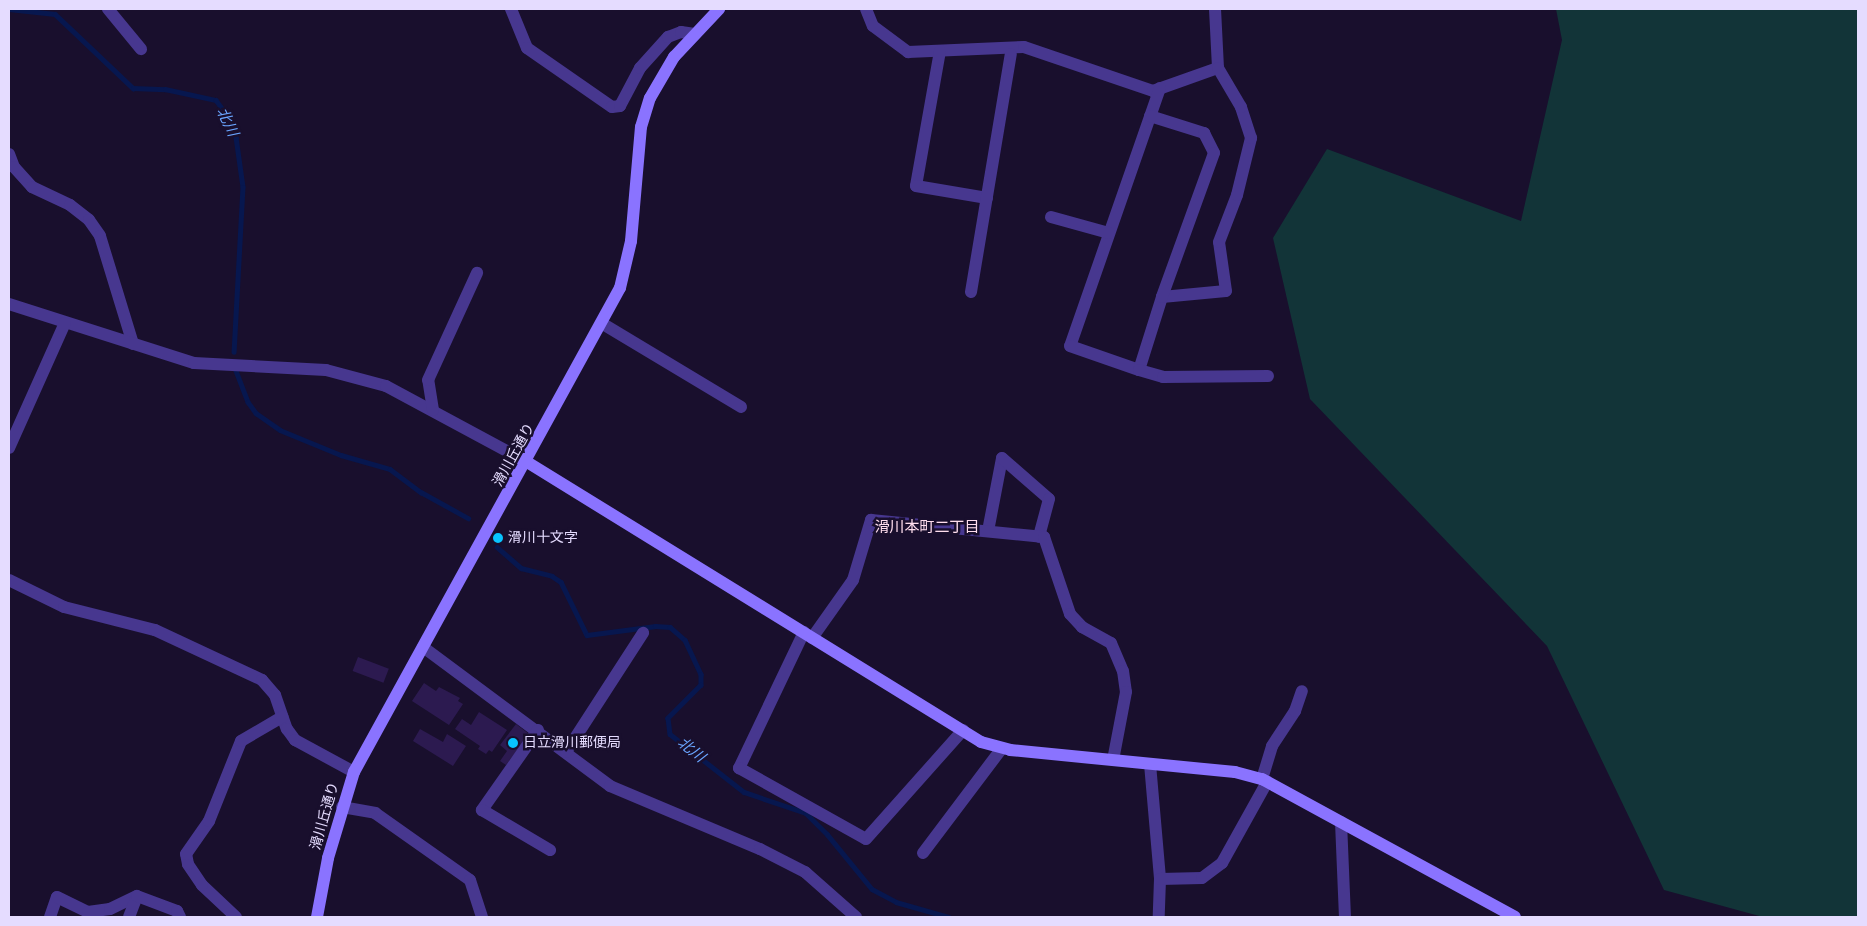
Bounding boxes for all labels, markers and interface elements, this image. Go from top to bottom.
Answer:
water label: 北川 [212,105,242,139]
street label: 滑川丘通り [490,420,538,490]
district label: 滑川本町二丁目 [875,519,979,537]
place label: 滑川十文字 [508,530,578,546]
marker: 滑川十文字 [492,532,504,544]
water label: 北川 [674,734,708,766]
place label: 日立滑川郵便局 [523,735,621,751]
marker: 日立滑川郵便局 [507,737,519,749]
street label: 滑川丘通り [307,780,343,852]

